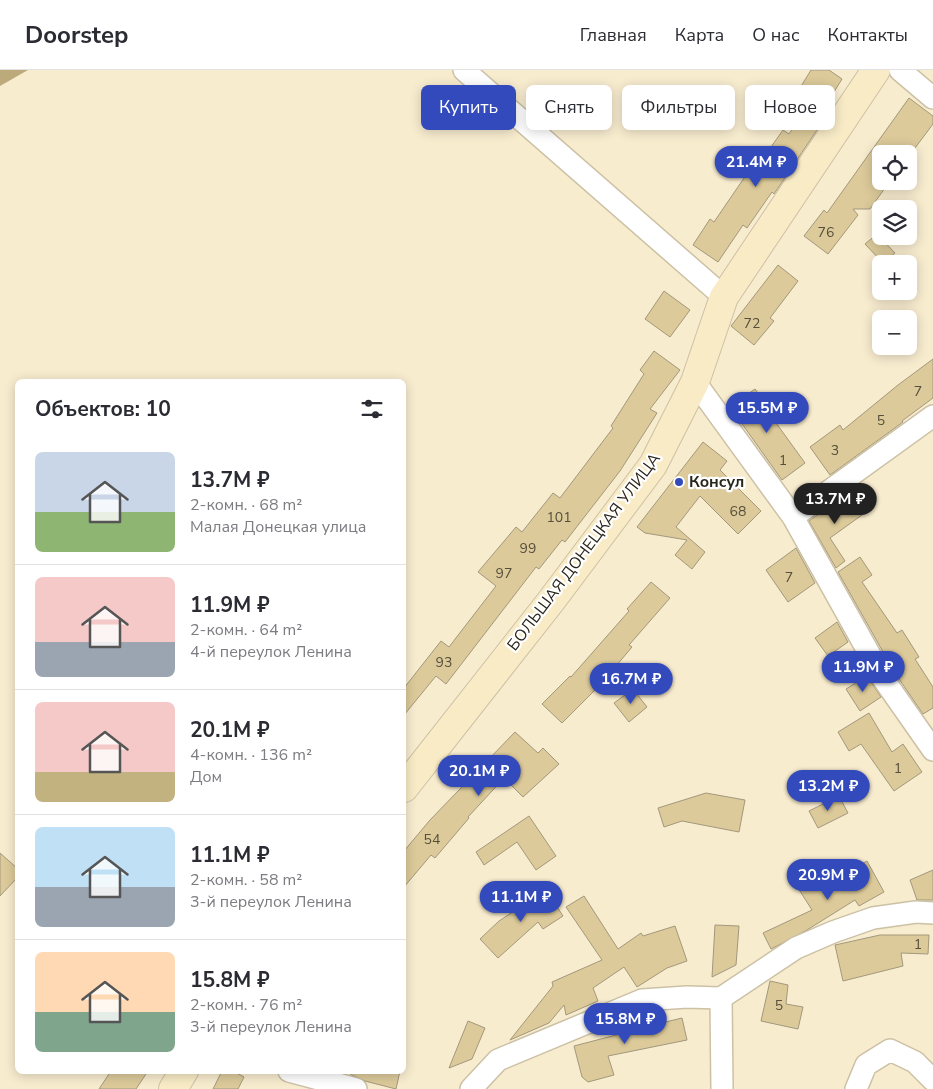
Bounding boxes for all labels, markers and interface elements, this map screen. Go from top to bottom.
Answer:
text: Doorstep [25,19,128,51]
text: Главная [580,23,647,47]
text: Карта [675,23,724,47]
text: О нас [752,23,800,47]
text: Контакты [828,23,908,47]
chip: Купить [421,85,516,130]
chip: Снять [526,85,612,130]
chip: Фильтры [622,85,735,130]
chip: Новое [745,85,835,130]
map controls [872,145,917,355]
button: locate [872,145,917,190]
pin: 21.4M ₽ [710,146,802,188]
text: 21.4M ₽ [726,151,786,173]
button: layers [872,200,917,245]
house number: 76 [818,223,834,242]
button: + [872,255,917,300]
button: − [872,310,917,355]
house number: 72 [744,314,760,333]
house number: 7 [914,382,922,401]
pin: 15.5M ₽ [721,392,813,434]
text: Объектов: 10 [35,395,171,423]
icon: filters [358,395,386,423]
text: 15.5M ₽ [737,397,797,419]
house number: 5 [877,411,885,430]
house number: 3 [831,441,839,460]
street label: БОЛЬШАЯ ДОНЕЦКАЯ УЛИЦА [502,448,666,655]
house number: 1 [779,451,787,470]
text: 13.7M ₽ [190,466,270,494]
place label: Консул [689,471,744,493]
icon: home [75,472,135,532]
marker: Консул [673,476,685,488]
pin: 13.7M ₽ [789,482,881,525]
text: 13.7M ₽ [805,488,865,510]
text: 2-комн. · 68 m² [190,494,302,516]
house number: 68 [730,502,746,521]
house number: 101 [546,508,572,527]
text: Малая Донецкая улица [190,516,366,538]
house number: 99 [520,539,536,558]
house number: 97 [496,564,512,583]
house number: 7 [785,568,793,587]
text: 11.9M ₽ [190,591,270,619]
icon: home [75,597,135,657]
text: 2-комн. · 64 m² [190,619,302,641]
text: 4-й переулок Ленина [190,641,352,663]
pin: 11.9M ₽ [817,650,909,693]
house number: 93 [436,653,452,672]
text: 11.9M ₽ [833,656,893,678]
pin: 16.7M ₽ [585,662,677,705]
text: 16.7M ₽ [601,668,661,690]
text: 20.1M ₽ [190,716,270,744]
icon: home [75,722,135,782]
text: 4-комн. · 136 m² [190,744,312,766]
pin: 20.1M ₽ [433,754,525,797]
house number: 1 [894,759,902,778]
text: 20.1M ₽ [449,760,509,782]
text: Дом [190,766,222,788]
pin: 13.2M ₽ [782,770,874,812]
text: 13.2M ₽ [798,775,858,797]
house number: 54 [424,830,440,849]
text: 11.1M ₽ [190,841,270,869]
icon: home [75,847,135,907]
pin: 20.9M ₽ [782,858,874,901]
text: 20.9M ₽ [798,864,858,886]
text: 2-комн. · 58 m² [190,869,302,891]
pin: 11.1M ₽ [475,880,567,923]
text: 11.1M ₽ [491,886,551,908]
text: 3-й переулок Ленина [190,891,352,913]
house number: 1 [914,935,922,954]
text: 15.8M ₽ [190,966,270,994]
icon: home [75,972,135,1032]
text: 2-комн. · 76 m² [190,994,302,1016]
house number: 5 [775,996,783,1015]
pin: 15.8M ₽ [579,1002,671,1045]
text: 15.8M ₽ [595,1008,655,1030]
text: 3-й переулок Ленина [190,1016,352,1038]

